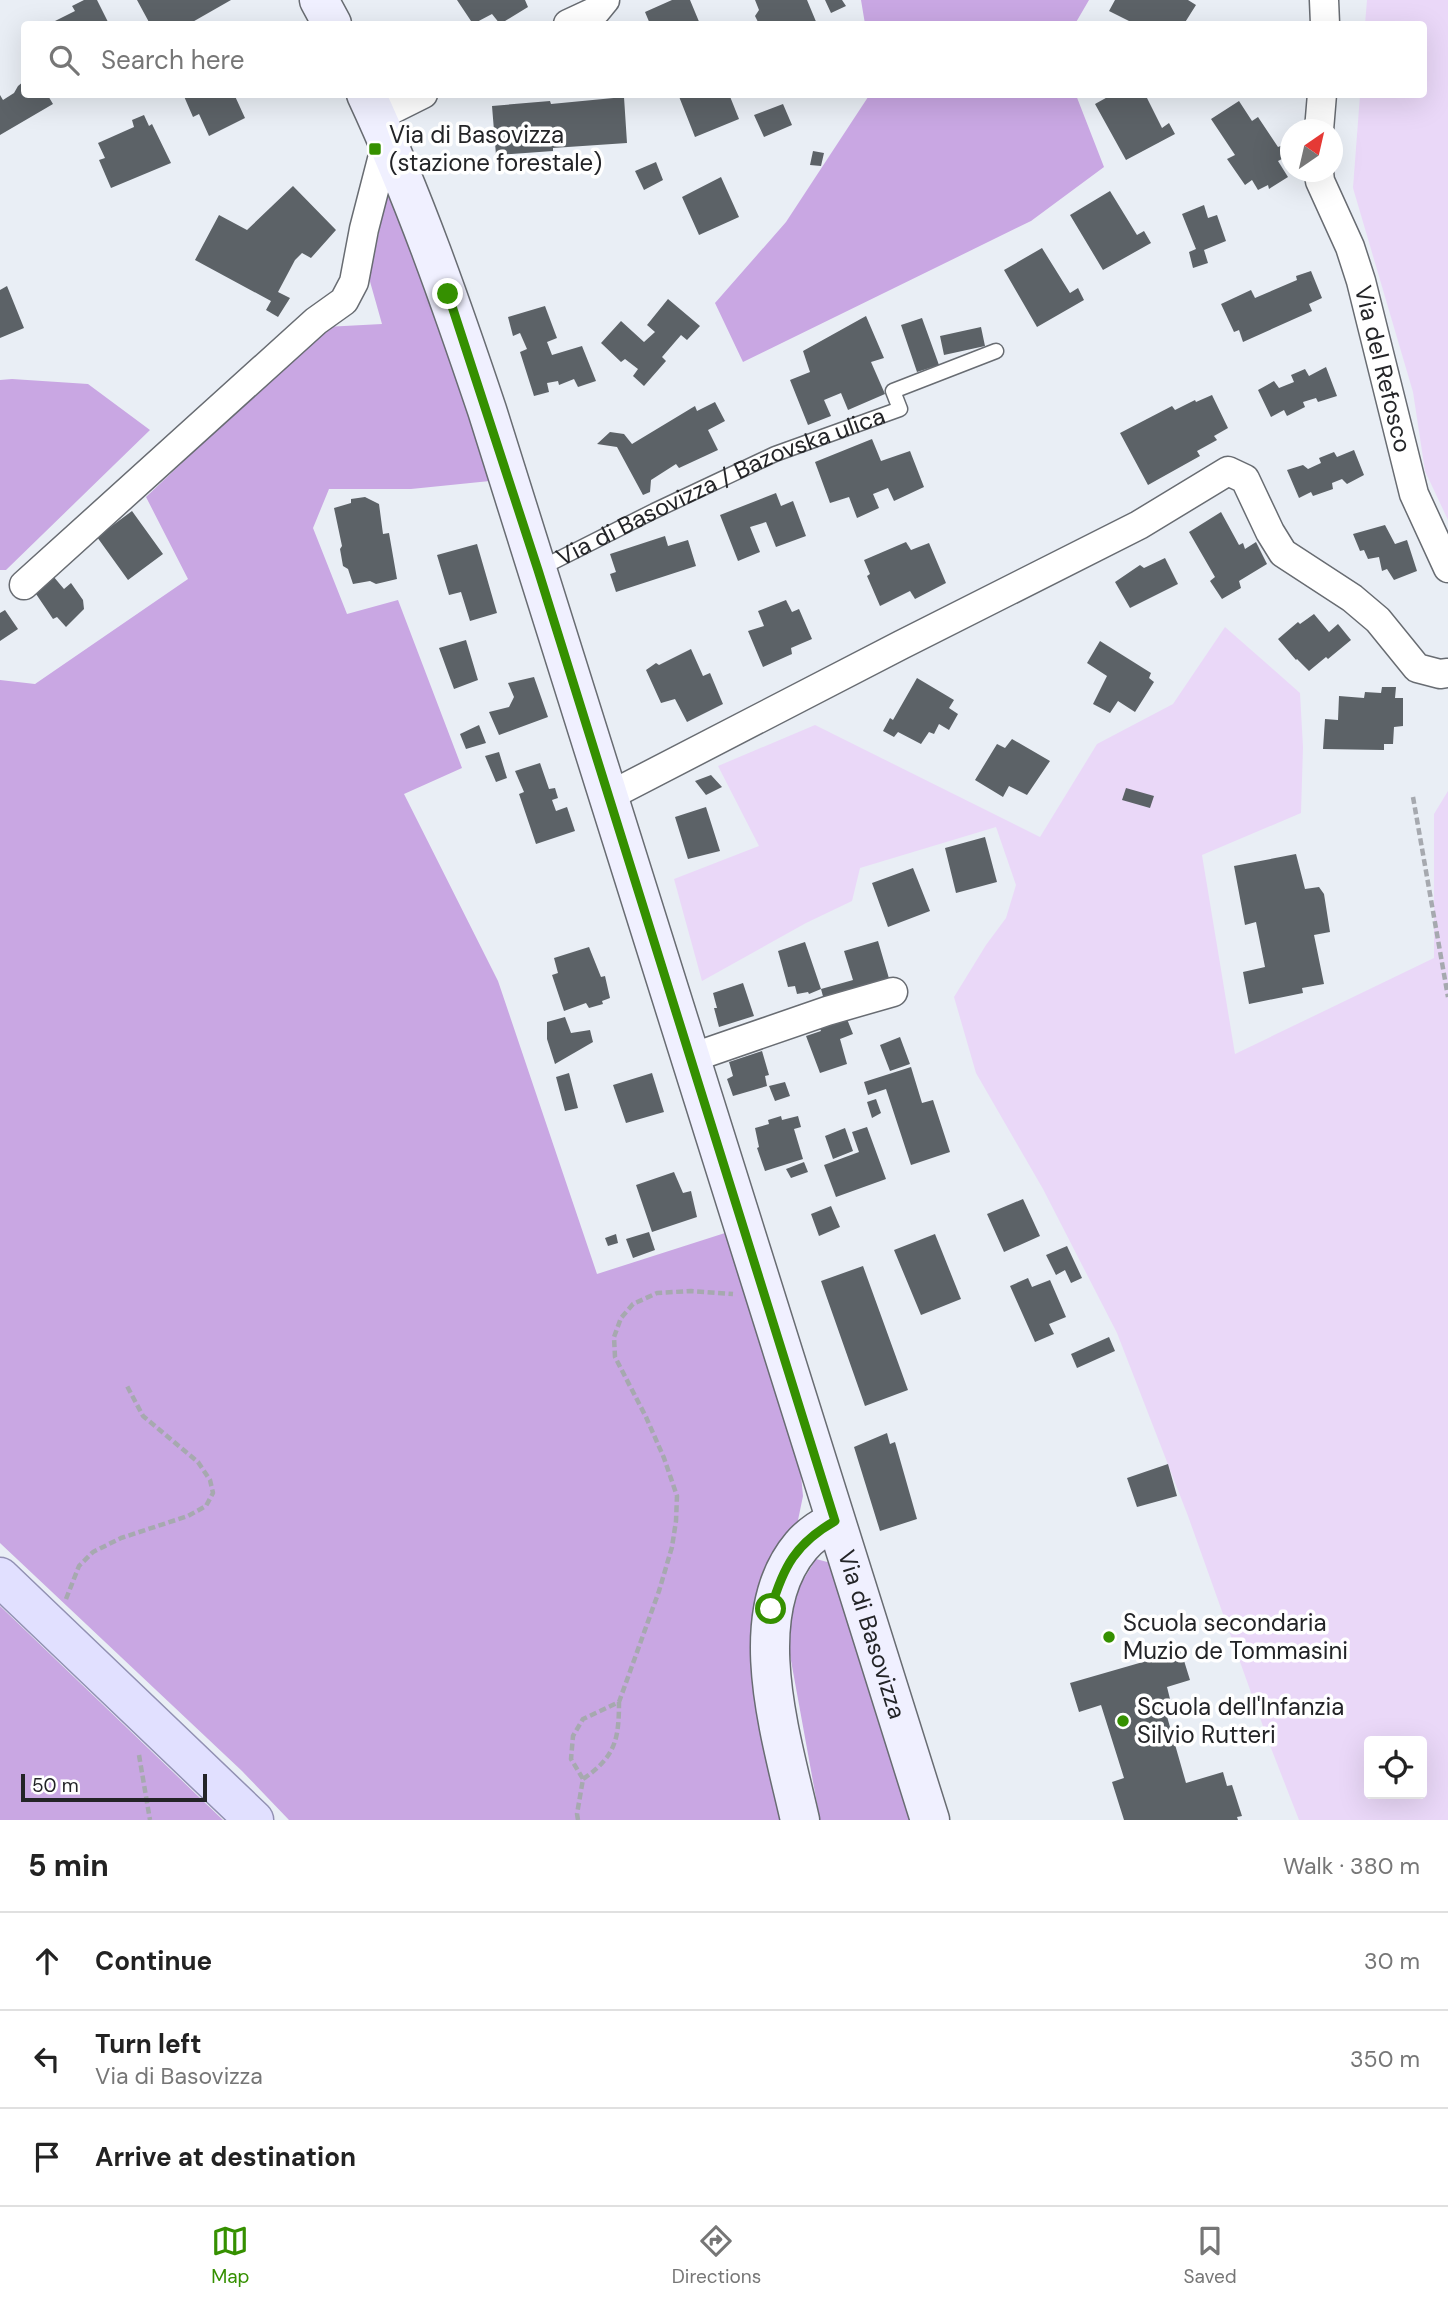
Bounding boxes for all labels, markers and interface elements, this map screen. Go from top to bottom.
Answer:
search box [21,21,1427,98]
icon: search [45,41,83,79]
text: Search here [101,43,244,77]
place label: Via di Basovizza (stazione forestale) [389,119,602,178]
north arrow [1280,119,1343,182]
marker: Via di Basovizza (stazione forestale) [367,141,383,157]
route end [432,278,463,309]
street label: Via del Refosco [1348,282,1419,456]
street label: Via di Basovizza / Bazovska ulica [551,400,889,573]
street label: Via di Basovizza [831,1546,913,1723]
route start [755,1593,786,1624]
place label: Scuola secondaria Muzio de Tommasini [1123,1607,1348,1666]
marker: Scuola secondaria Muzio de Tommasini [1101,1629,1117,1645]
place label: Scuola dell'Infanzia Silvio Rutteri [1137,1691,1344,1750]
marker: Scuola dell'Infanzia Silvio Rutteri [1115,1713,1131,1729]
map controls [1364,1736,1427,1799]
button: locate [1364,1736,1427,1799]
scale bar [21,1771,206,1803]
text: 50 m [32,1773,79,1798]
text: 5 min [28,1846,109,1885]
text: Walk · 380 m [1283,1851,1420,1881]
icon: ahead [28,1942,66,1980]
text: Continue [95,1944,212,1978]
text: 30 m [1364,1946,1420,1976]
text: Turn left [95,2027,202,2061]
icon: left [28,2040,66,2078]
text: 350 m [1350,2044,1420,2074]
text: Via di Basovizza [95,2061,263,2091]
icon: arrive [28,2138,66,2176]
text: Arrive at destination [95,2140,356,2174]
tab: Map [211,2222,249,2289]
tab: Directions [672,2222,761,2289]
tab: Saved [1184,2222,1237,2289]

